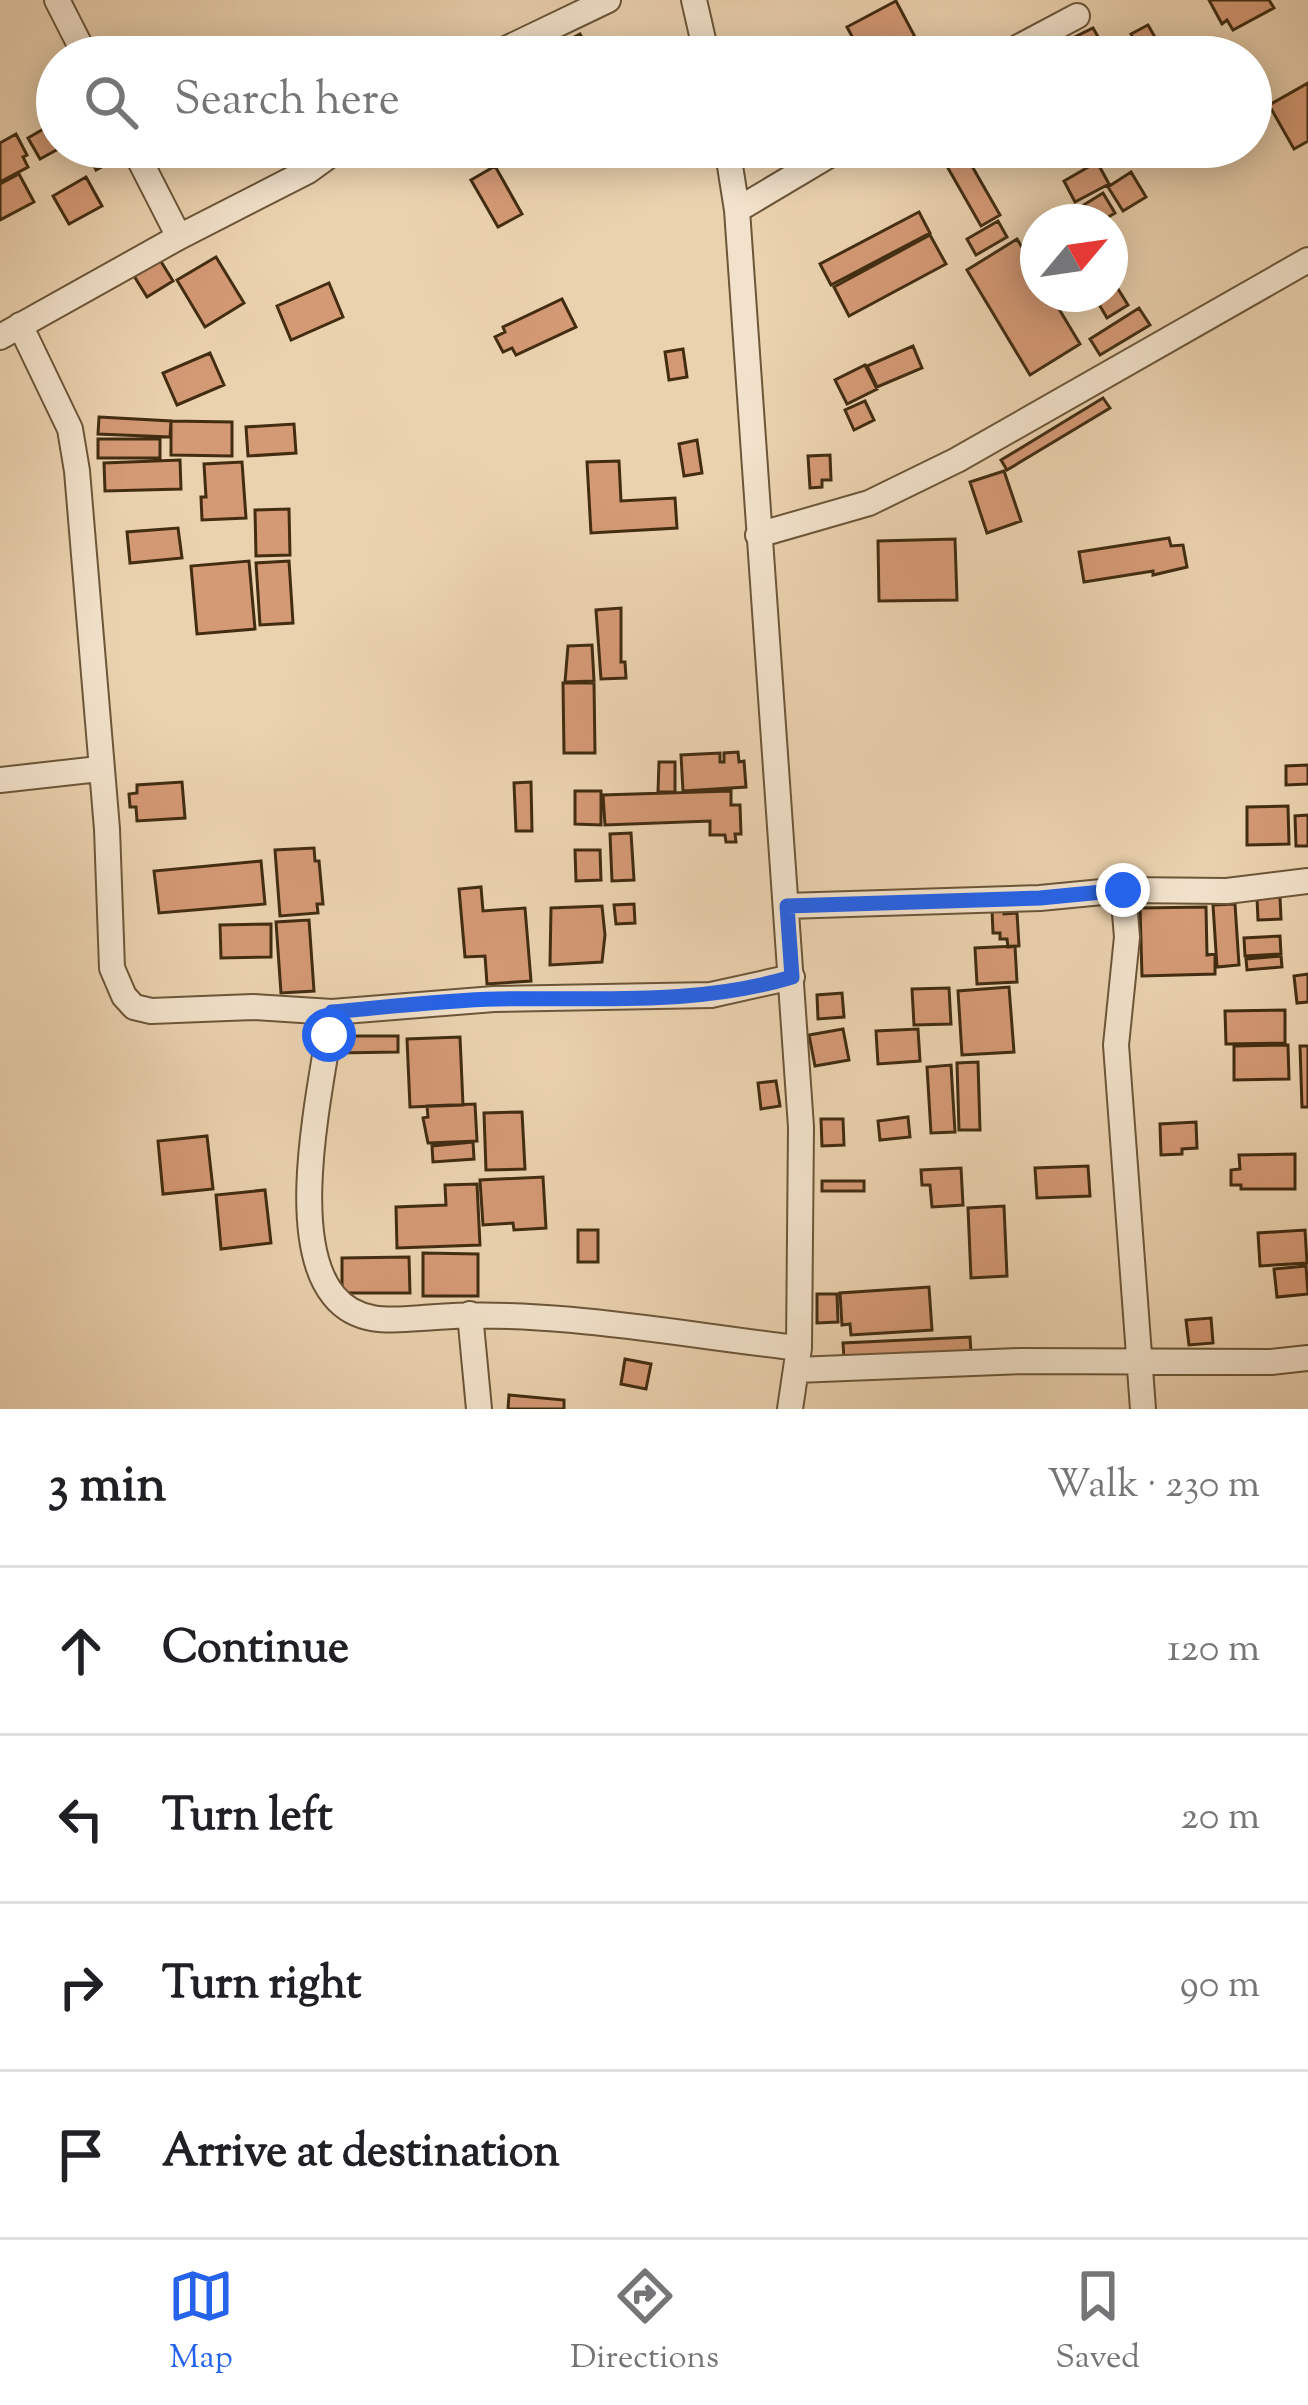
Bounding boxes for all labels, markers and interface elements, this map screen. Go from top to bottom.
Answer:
search box [36,36,1272,168]
icon: search [78,69,144,135]
text: Search here [174,70,400,135]
north arrow [1020,204,1128,312]
route end [1096,863,1150,917]
route start [302,1008,356,1062]
text: 3 min [48,1451,166,1524]
text: Walk · 230 m [1047,1459,1260,1515]
icon: ahead [48,1618,114,1684]
text: Continue [162,1618,349,1683]
text: 120 m [1167,1623,1260,1679]
icon: left [48,1786,114,1852]
text: Turn left [162,1786,333,1851]
text: 20 m [1181,1791,1260,1847]
icon: right [48,1954,114,2020]
text: Turn right [162,1954,361,2019]
text: 90 m [1180,1959,1260,2015]
icon: arrive [48,2122,114,2188]
text: Arrive at destination [162,2122,560,2187]
tab: Map [168,2263,234,2383]
tab: Directions [570,2263,719,2383]
tab: Saved [1055,2263,1140,2383]

